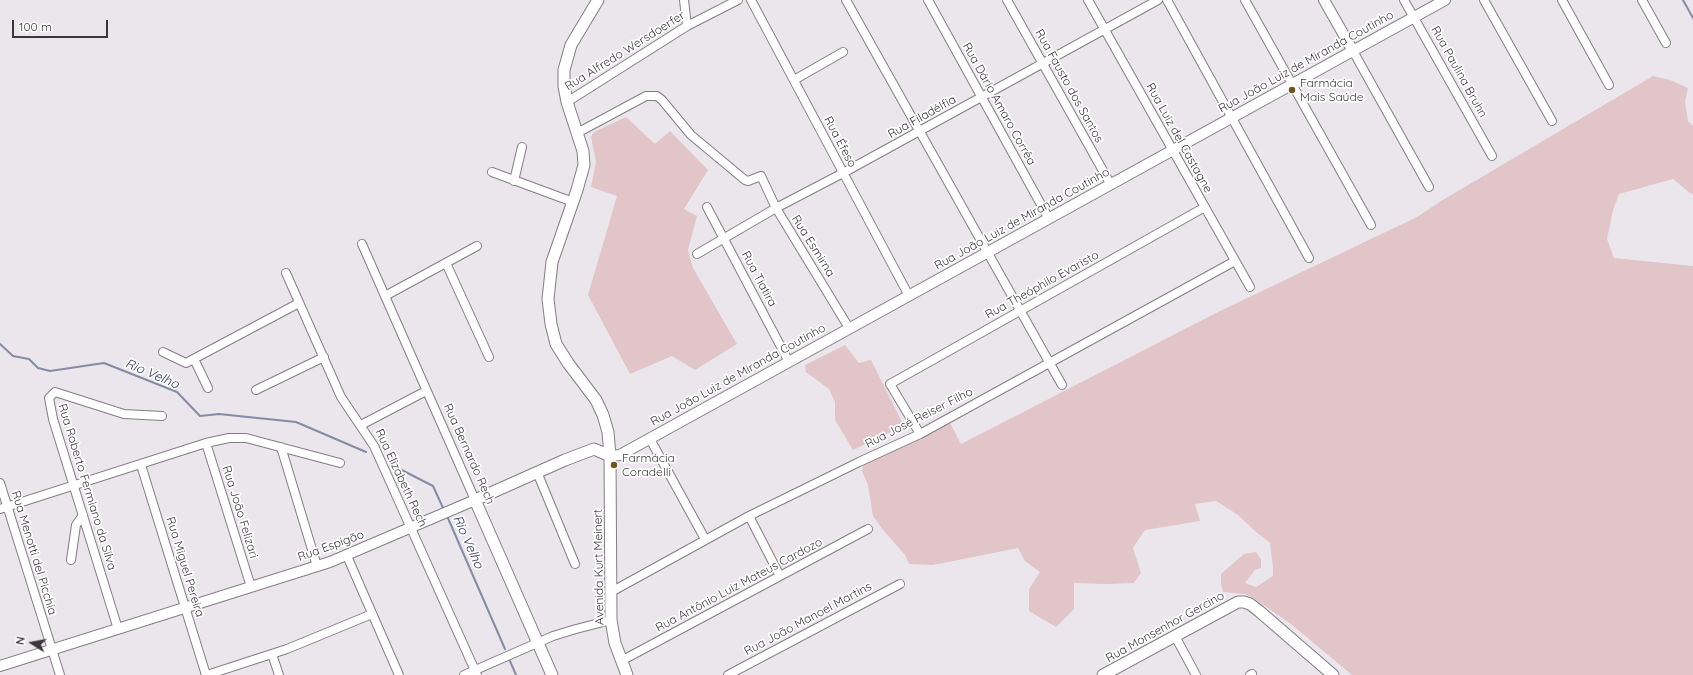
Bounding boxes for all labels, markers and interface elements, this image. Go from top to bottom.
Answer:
street label: Rua Alfredo Wersdoerfer [562,8,688,94]
street label: Rua João Luiz de Miranda Coutinho [1216,8,1396,116]
scale bar [14,12,110,38]
text: 100 m [19,19,52,34]
street label: Rua Paulina Bruhn [1428,24,1490,120]
street label: Rua Fausto dos Santos [1032,27,1106,145]
street label: Rua Dário Amaro Corrêa [959,40,1039,168]
place label: Farmácia Mais Saúde [1300,76,1363,104]
street label: Rua Luiz del Castagne [1143,81,1215,195]
marker: Farmácia Mais Saúde [1287,85,1297,95]
street label: Rua Filadélfia [885,92,959,142]
street label: Rua Éfeso [821,114,859,170]
street label: Rua João Luiz de Miranda Coutinho [932,165,1112,273]
street label: Rua Esmirna [788,212,838,280]
street label: Rua Theóphilo Evaristo [983,248,1101,322]
street label: Rua Tiatira [738,249,780,309]
street label: Rua João Luiz de Miranda Coutinho [648,321,828,429]
water label: Rio Velho [123,356,181,392]
street label: Rua José Reiser Filho [863,385,975,451]
street label: Rua Bernardo Rech [440,401,498,507]
street label: Rua Roberto Fermiano da Silva [55,402,119,572]
street label: Rua Elizabeth Rech [372,427,430,529]
place label: Farmácia Coradelli [622,451,675,479]
marker: Farmácia Coradelli [609,460,619,470]
street label: Rua João Felizari [219,464,261,560]
street label: Rua Menotti del Picchia [8,489,60,617]
street label: Avenida Kurt Meinert [591,509,607,625]
water label: Rio Velho [449,513,487,571]
street label: Rua Miguel Pereira [163,515,207,619]
street label: Rua Espigão [296,527,366,565]
street label: Rua Antônio Luiz Mateus Cardozo [653,535,825,635]
street label: Rua João Manoel Martins [742,579,874,659]
street label: Rua Monsenhor Gercino [1103,588,1227,666]
north arrow [12,623,52,663]
text: N [13,635,28,646]

